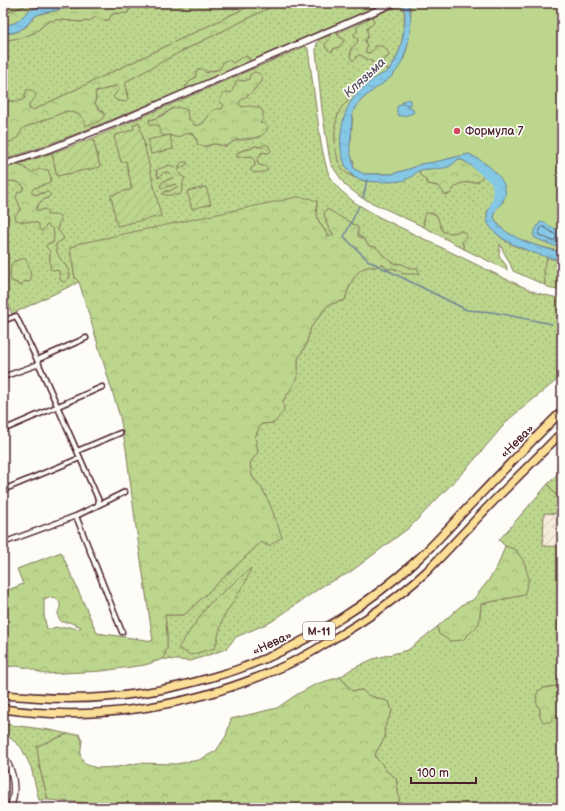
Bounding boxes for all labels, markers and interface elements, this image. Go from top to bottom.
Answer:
water label: Клязьма [340,54,389,101]
place label: Формула 7 [465,124,524,139]
marker: Формула 7 [452,126,462,136]
street label: «Нева» [497,421,538,462]
road number: М-11 [303,622,335,640]
street label: «Нева» [250,628,295,659]
scale bar [411,759,476,785]
text: 100 m [417,766,449,781]

